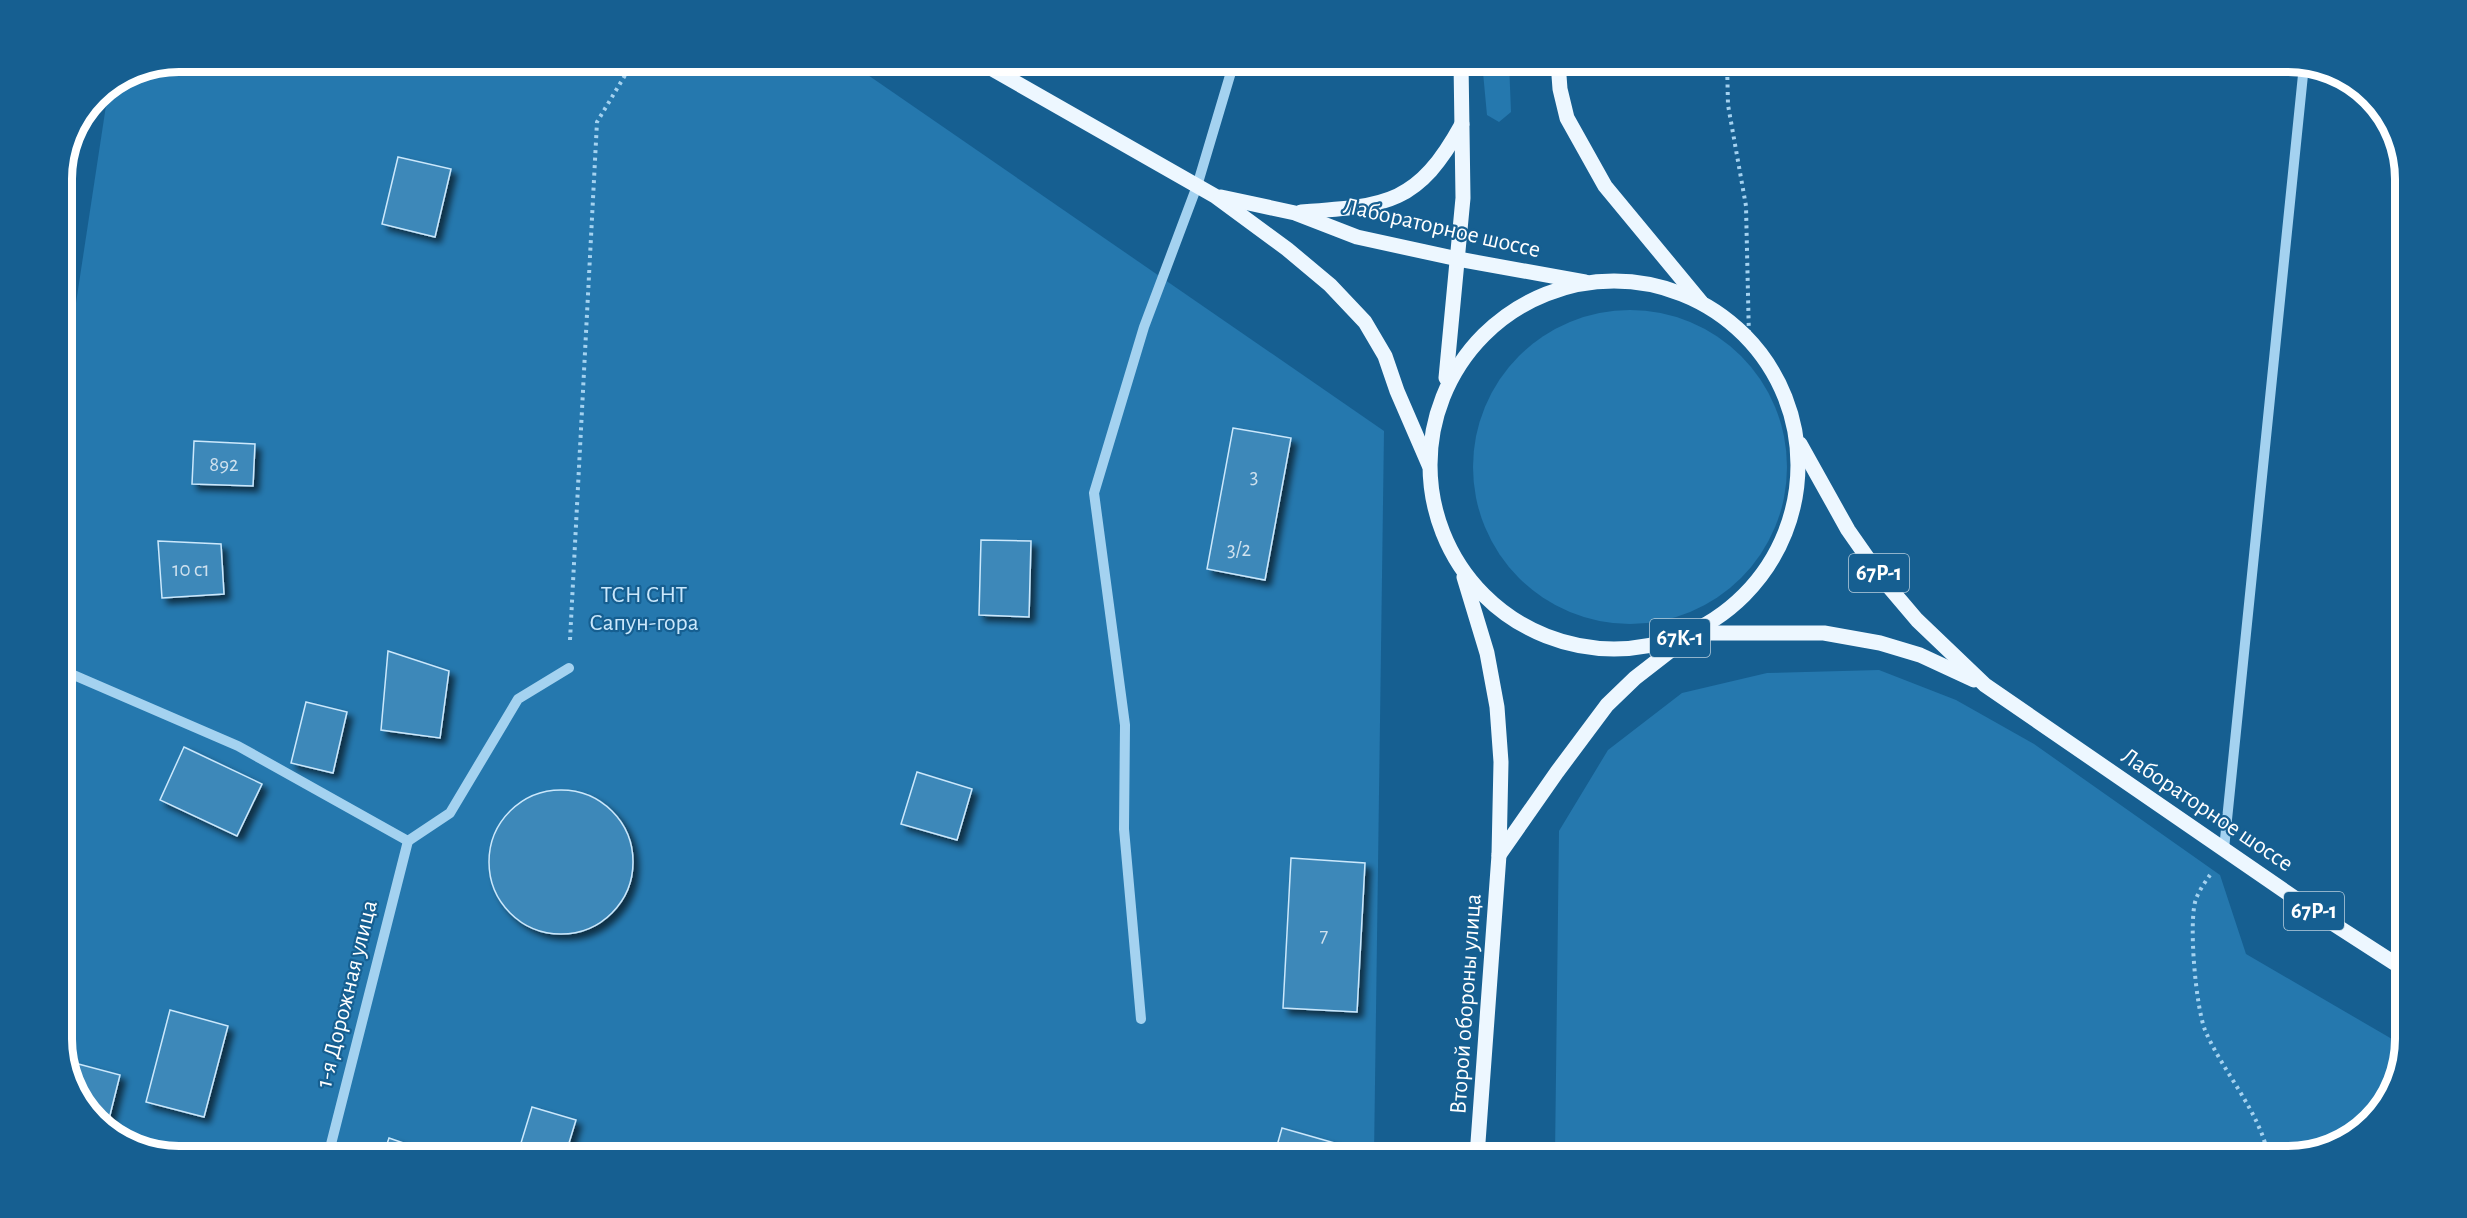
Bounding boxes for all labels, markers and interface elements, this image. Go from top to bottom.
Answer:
street label: Лабораторное шоссе [1341,194,1543,262]
house number: 892 [209,454,239,475]
house number: 3 [1250,466,1258,487]
house number: 3/2 [1227,539,1251,560]
road number: 67Р-1 [1849,554,1909,592]
house number: 10 с1 [172,559,210,580]
park label: ТСН СНТ Сапун-гора [589,583,699,635]
road number: 67К-1 [1650,619,1710,657]
street label: Лабораторное шоссе [2117,744,2297,876]
road number: 67Р-1 [2284,892,2344,930]
street label: Второй обороны улица [1446,893,1486,1115]
street label: 1-я Дорожная улица [312,898,382,1090]
house number: 7 [1320,925,1329,946]

